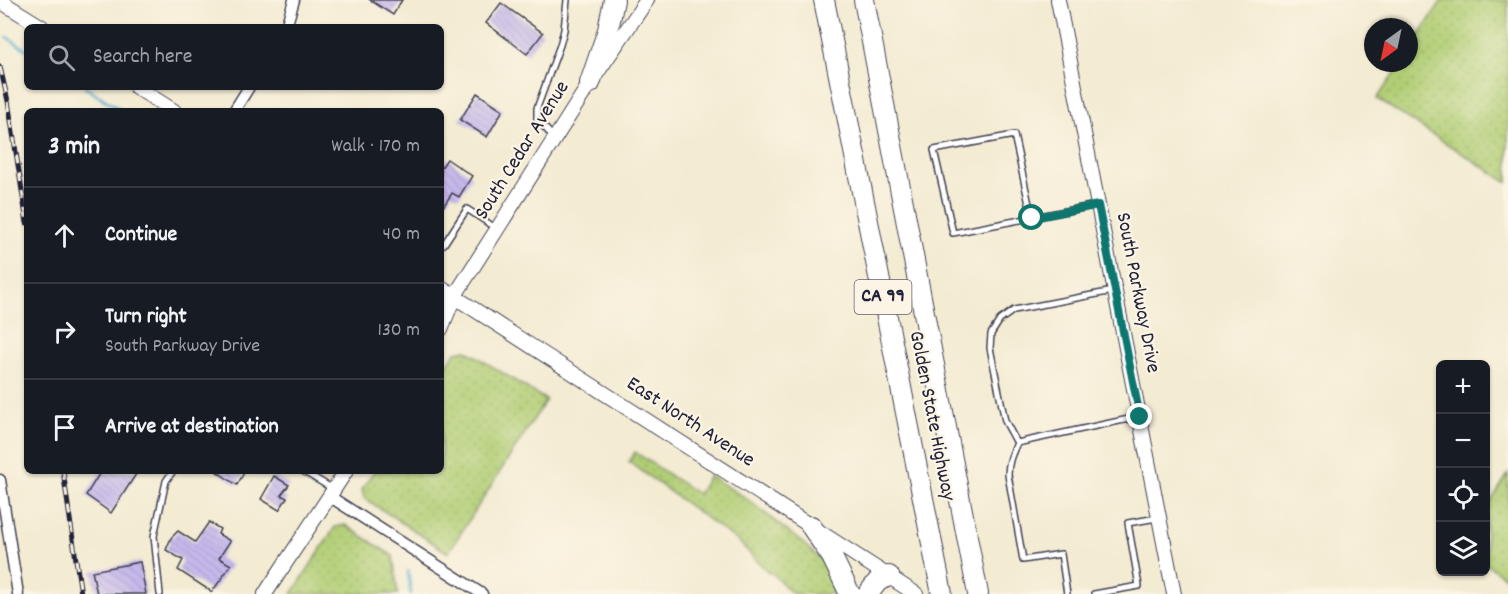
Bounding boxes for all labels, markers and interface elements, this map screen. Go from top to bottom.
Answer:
north arrow [1364,18,1418,72]
search box [24,24,444,90]
icon: search [45,41,78,74]
text: Search here [93,42,192,73]
street label: South Cedar Avenue [468,76,578,226]
text: 3 min [48,129,100,166]
text: Walk · 170 m [331,133,420,161]
route start [1018,204,1044,230]
street label: South Parkway Drive [1107,210,1167,376]
icon: ahead [48,219,81,252]
text: Continue [105,220,177,251]
text: 40 m [382,221,420,249]
road number: CA 99 [854,280,912,314]
text: Turn right [105,302,187,333]
icon: right [48,315,81,348]
text: 130 m [378,317,420,345]
street label: Golden State Highway [900,328,962,504]
text: South Parkway Drive [105,333,260,361]
map controls [1436,360,1490,576]
button: + [1436,360,1490,414]
street label: East North Avenue [620,370,760,476]
route end [1126,403,1152,429]
icon: arrive [48,411,81,444]
text: Arrive at destination [105,412,279,443]
button: − [1436,414,1490,468]
button: locate [1436,468,1490,522]
button: layers [1436,522,1490,576]

